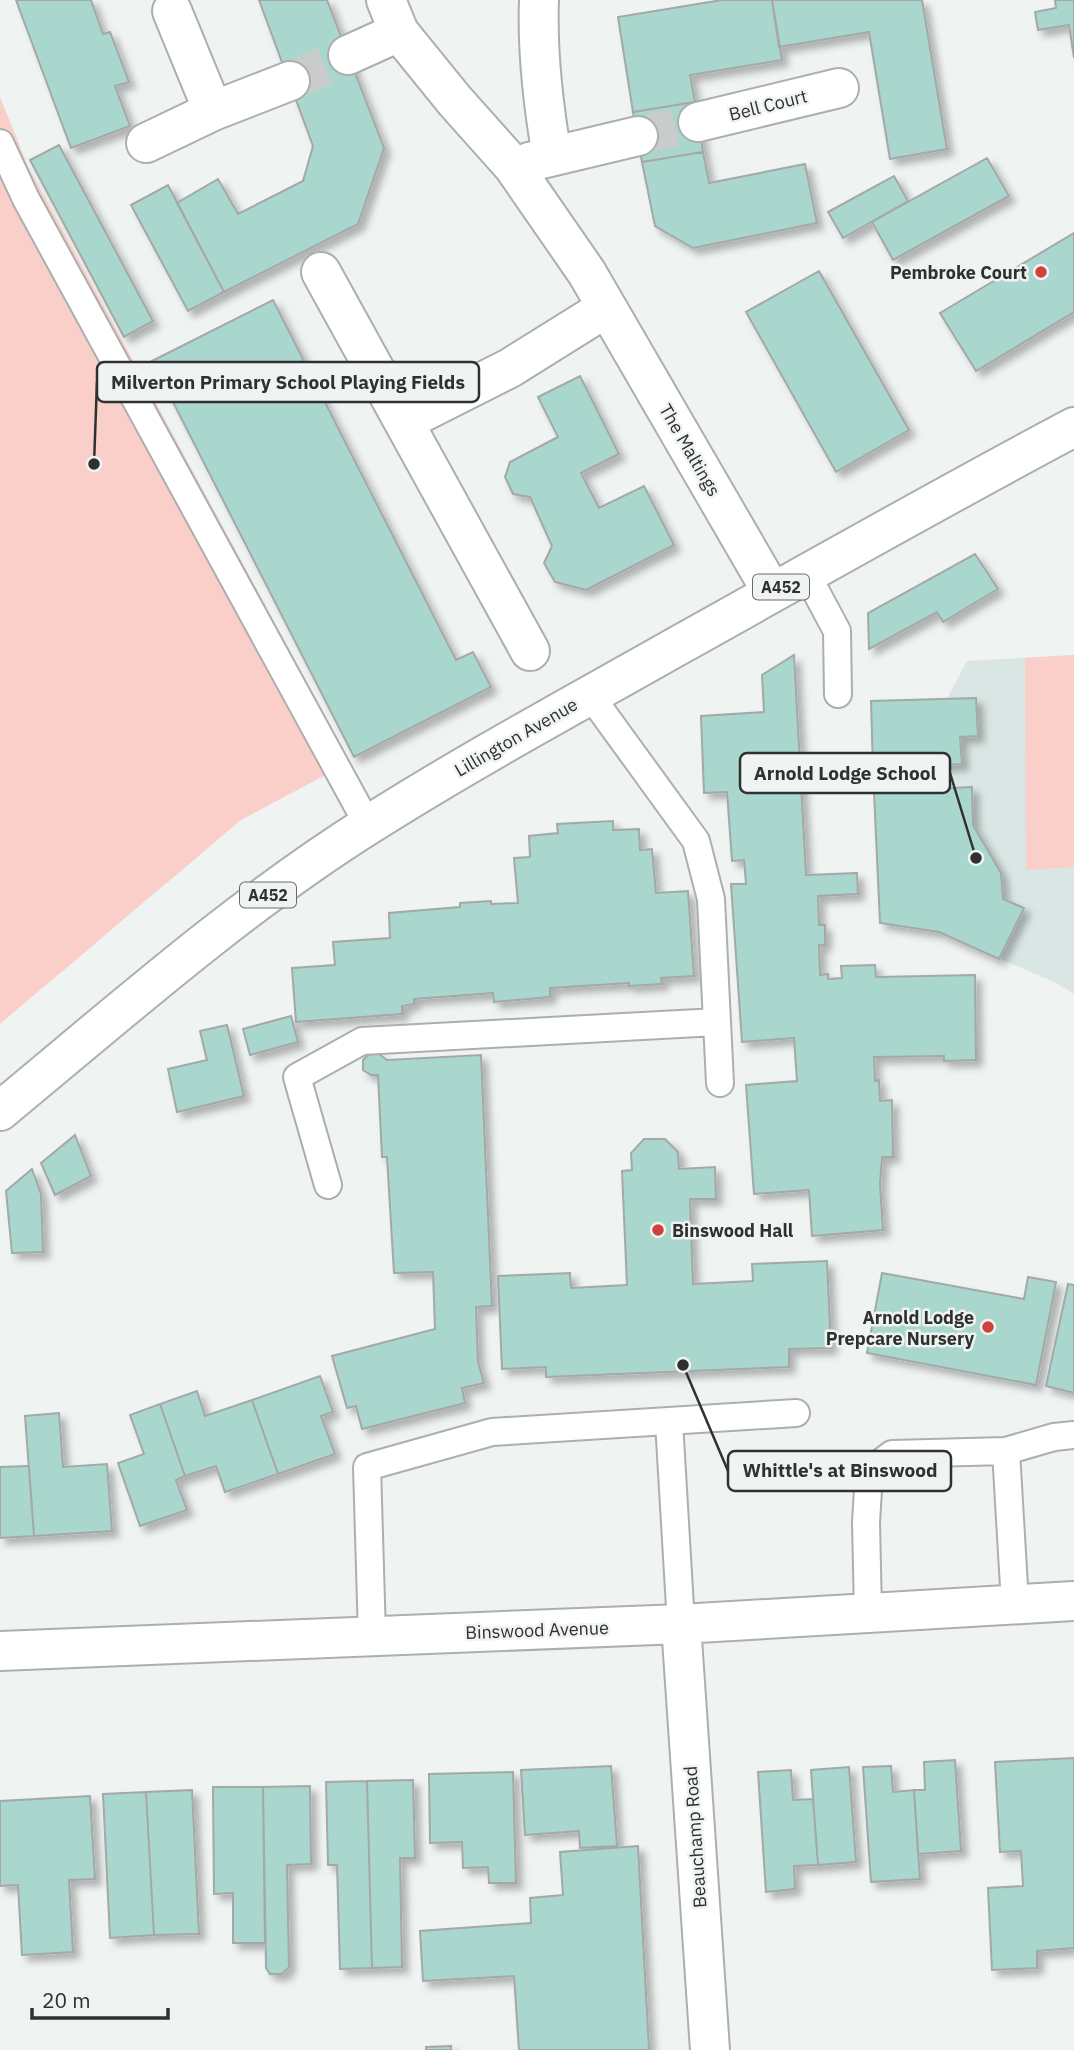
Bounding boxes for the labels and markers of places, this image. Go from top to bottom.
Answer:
place label: Pembroke Court [890,261,1027,284]
marker: Pembroke Court [1033,264,1049,280]
callout: Milverton Primary School Playing Fields [97,362,479,402]
callout: Arnold Lodge School [740,753,950,793]
place label: Binswood Hall [672,1219,794,1242]
marker: Binswood Hall [650,1222,666,1238]
place label: Arnold Lodge Prepcare Nursery [826,1306,974,1350]
marker: Arnold Lodge Prepcare Nursery [980,1319,996,1335]
callout: Whittle's at Binswood [728,1451,951,1491]

